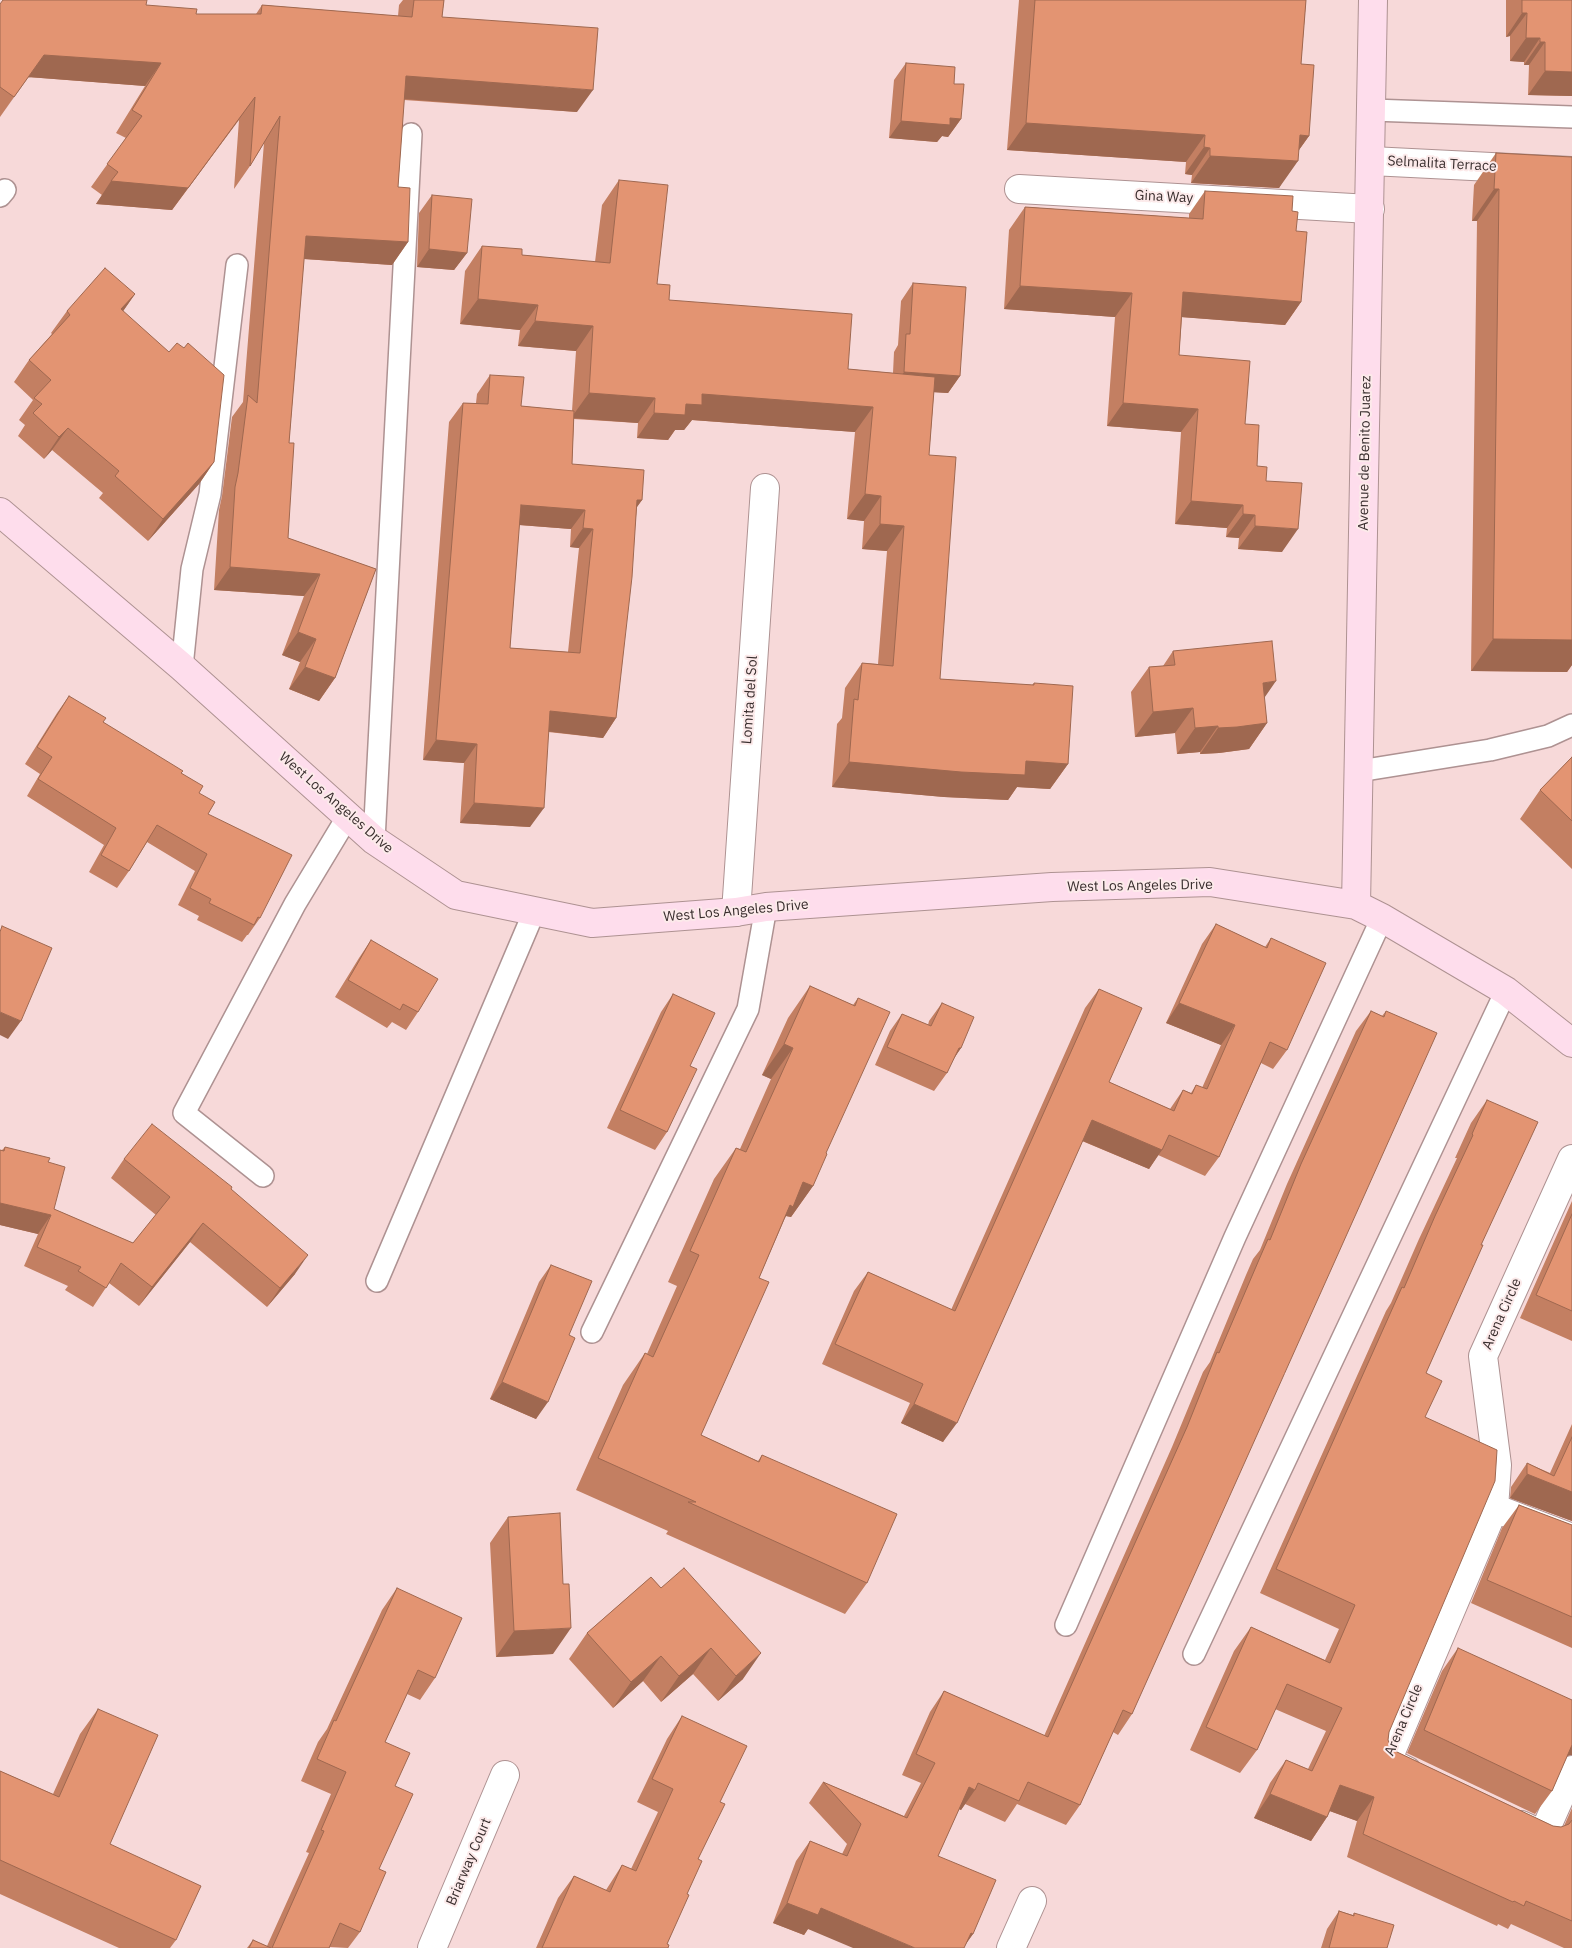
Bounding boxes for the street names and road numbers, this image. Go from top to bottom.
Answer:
street label: Selmalita Terrace [1387,153,1497,175]
street label: Gina Way [1134,187,1194,207]
street label: Avenue de Benito Juarez [1355,375,1375,531]
street label: Lomita del Sol [739,655,761,745]
street label: West Los Angeles Drive [275,749,397,857]
street label: West Los Angeles Drive [1067,876,1213,896]
street label: West Los Angeles Drive [663,896,809,926]
street label: Arena Circle [1479,1276,1525,1352]
street label: Arena Circle [1381,1682,1427,1758]
street label: Briarway Court [443,1816,495,1908]

